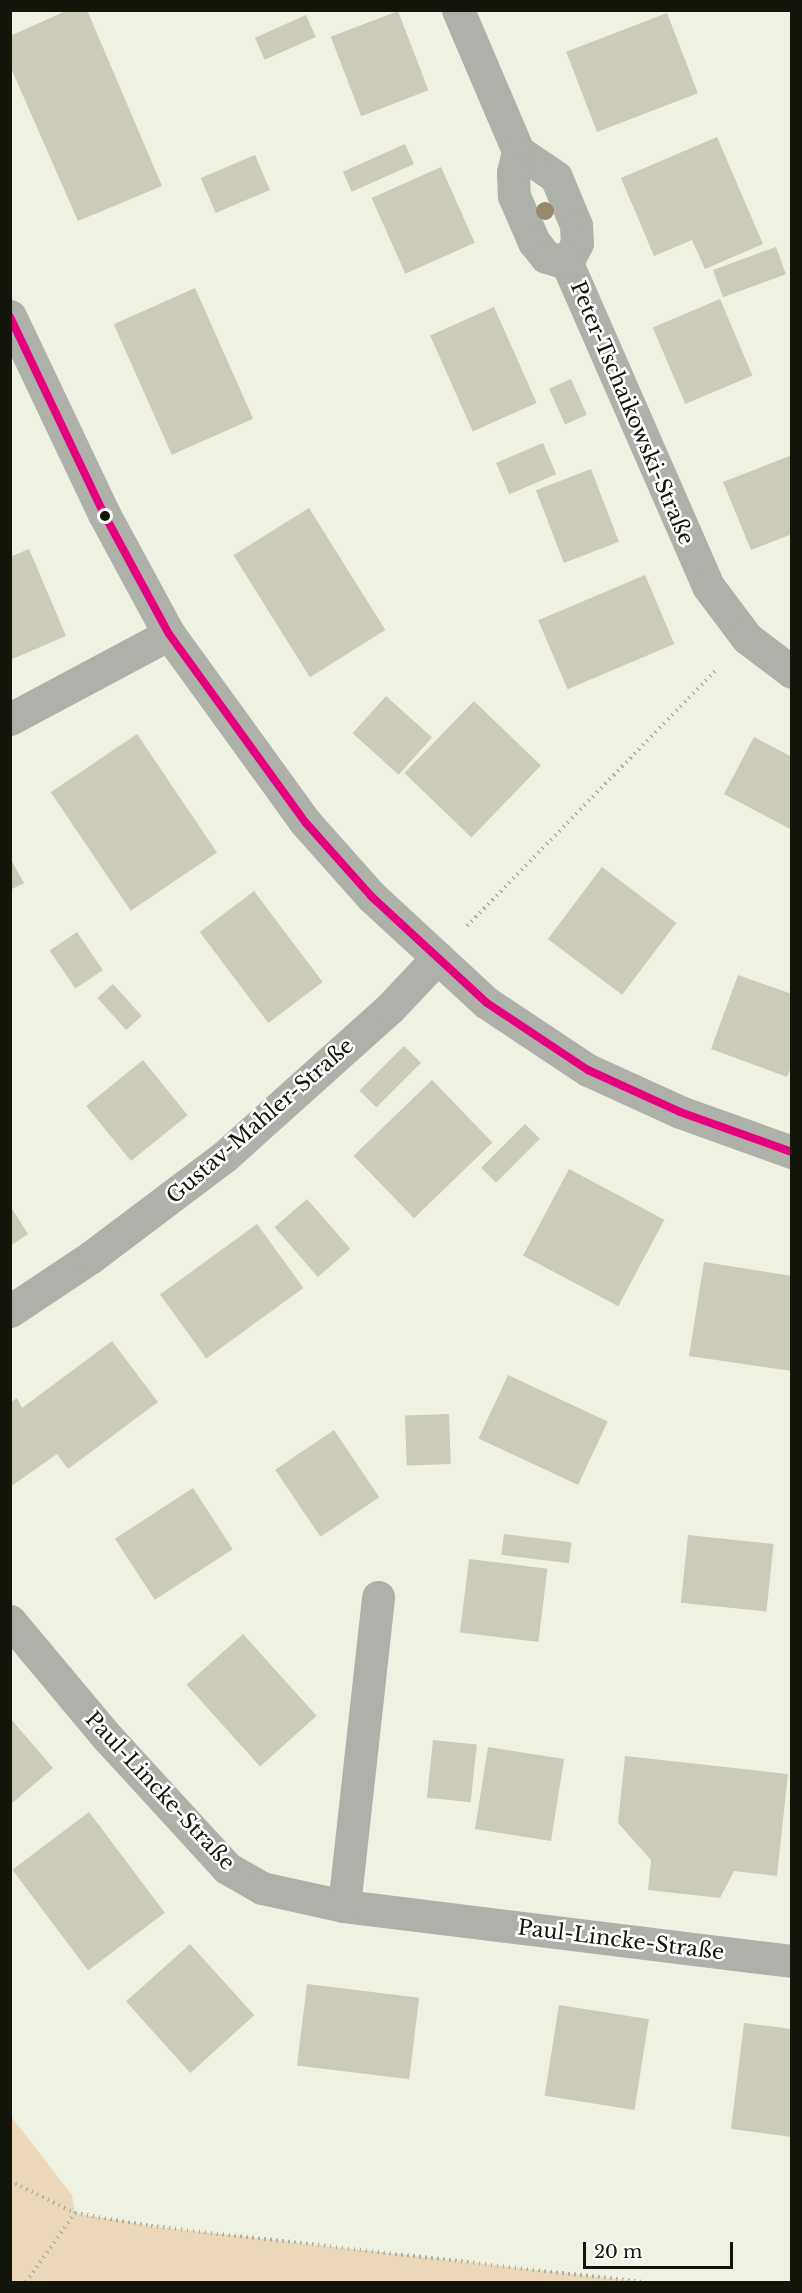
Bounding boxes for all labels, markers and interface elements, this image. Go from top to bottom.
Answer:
street label: Peter-Tschaikowski-Straße [565,277,699,549]
unlabelled marker [99,510,111,522]
street label: Gustav-Mahler-Straße [161,1033,359,1209]
street label: Paul-Lincke-Straße [80,1706,240,1876]
street label: Paul-Lincke-Straße [516,1915,726,1965]
scale bar [586,2230,736,2268]
text: 20 m [594,2241,642,2263]

